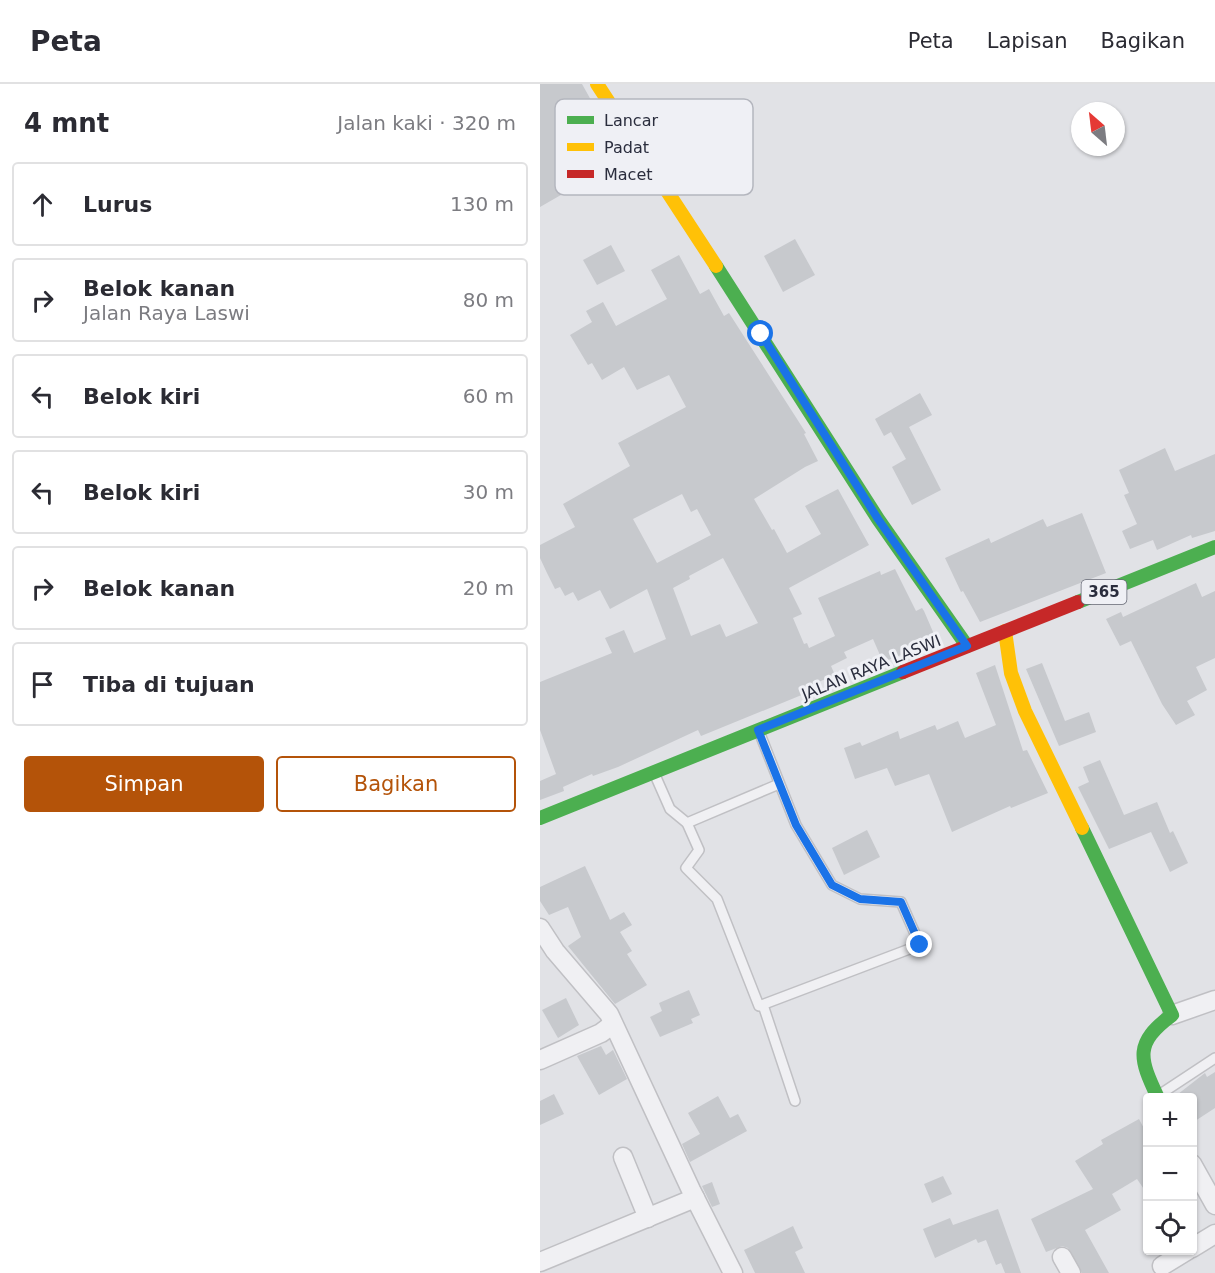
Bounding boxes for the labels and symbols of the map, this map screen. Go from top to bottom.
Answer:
legend [555,99,753,195]
north arrow [1071,102,1125,156]
text: Lancar [604,111,658,130]
text: Padat [604,138,649,157]
text: Macet [604,165,653,184]
route start [747,320,773,346]
road number: 365 [1082,580,1126,604]
street label: JALAN RAYA LASWI [798,631,944,704]
route end [906,931,932,957]

